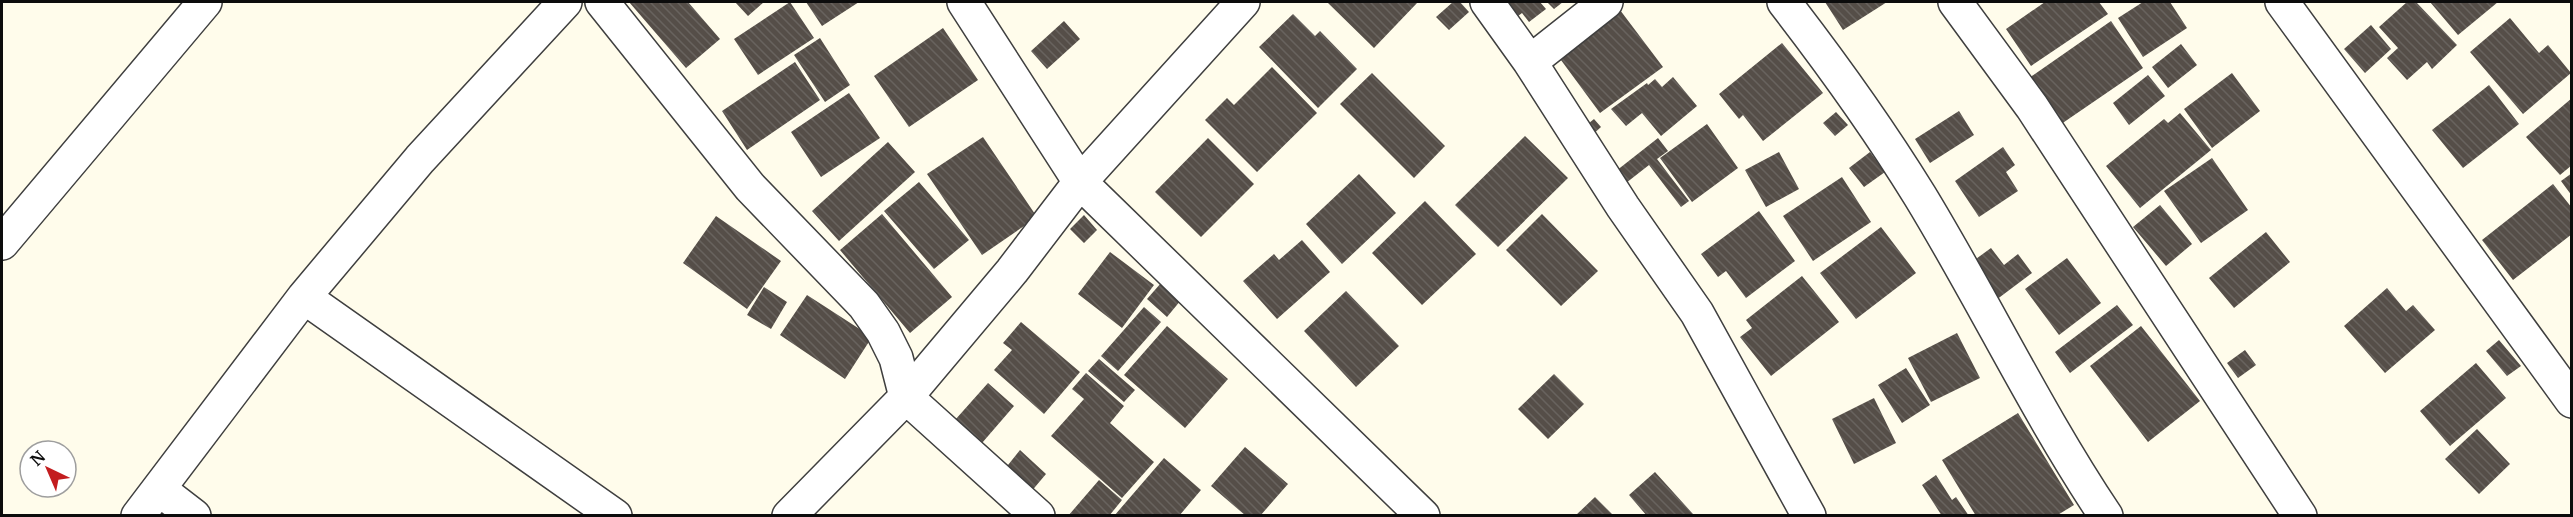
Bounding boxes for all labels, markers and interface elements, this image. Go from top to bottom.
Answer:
north arrow [18,439,78,499]
text: N [26,446,49,470]

